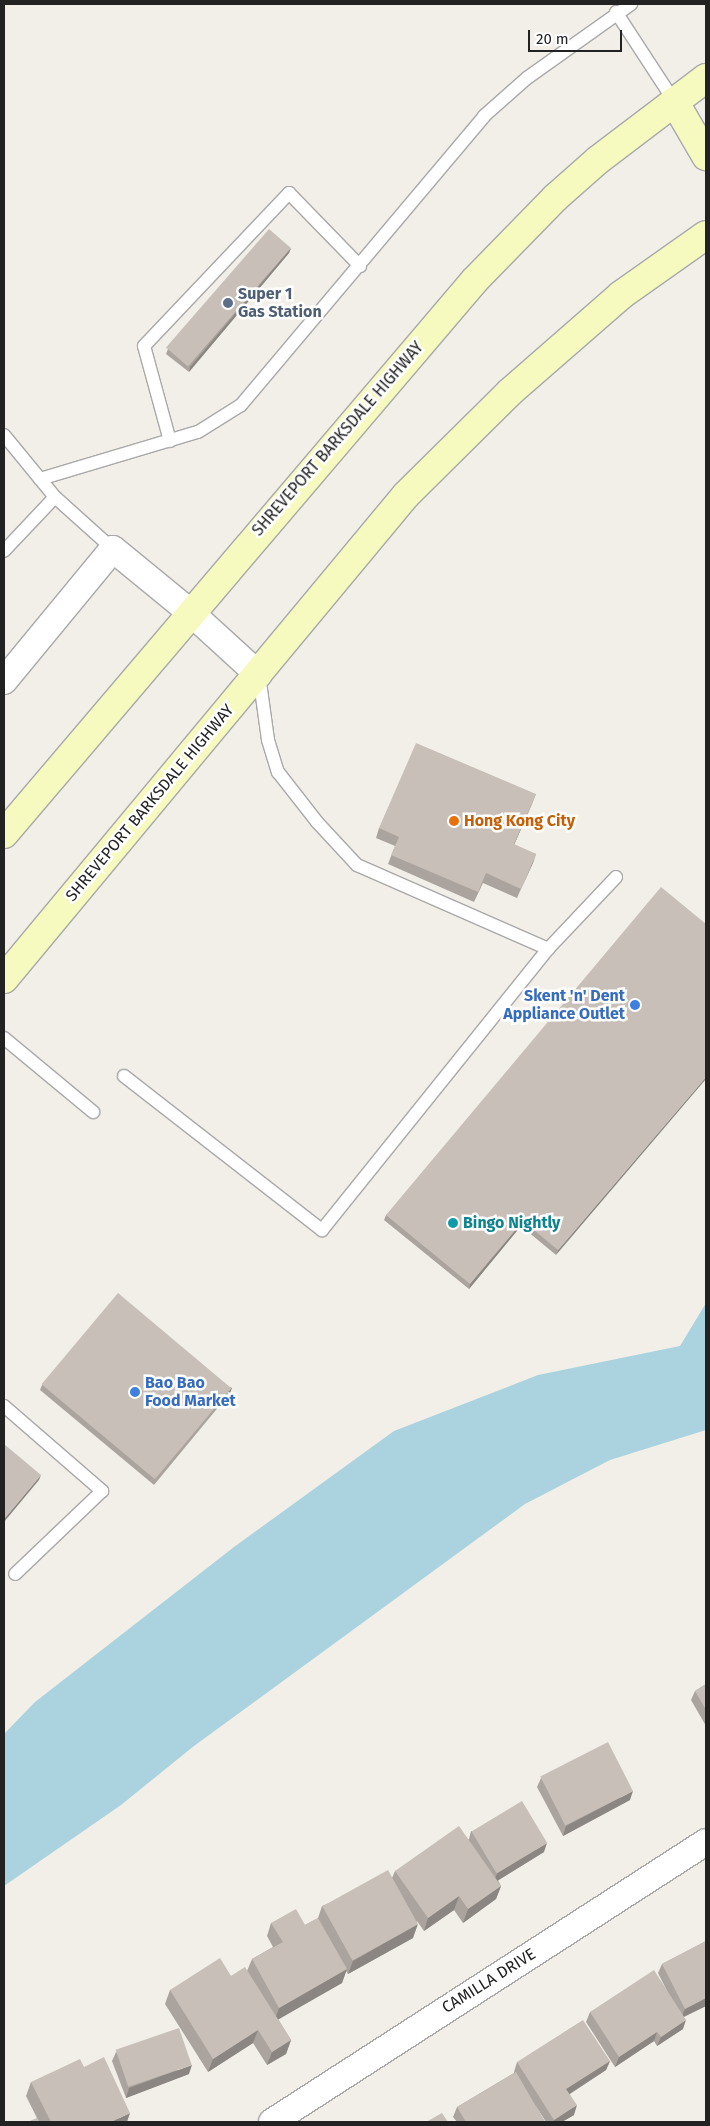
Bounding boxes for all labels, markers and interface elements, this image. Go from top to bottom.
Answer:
scale bar [530,20,624,52]
text: 20 m [536,30,569,48]
place label: Super 1 Gas Station [238,284,322,322]
marker: Super 1 Gas Station [222,297,234,309]
street label: SHREVEPORT BARKSDALE HIGHWAY [248,338,428,540]
street label: SHREVEPORT BARKSDALE HIGHWAY [62,701,238,905]
place label: Hong Kong City [464,811,575,831]
marker: Hong Kong City [448,815,460,827]
place label: Skent 'n' Dent Appliance Outlet [503,986,625,1024]
marker: Skent 'n' Dent Appliance Outlet [629,999,641,1011]
place label: Bingo Nightly [463,1213,560,1233]
marker: Bingo Nightly [447,1217,459,1229]
place label: Bao Bao Food Market [145,1373,236,1411]
marker: Bao Bao Food Market [129,1386,141,1398]
street label: CAMILLA DRIVE [439,1945,539,2017]

